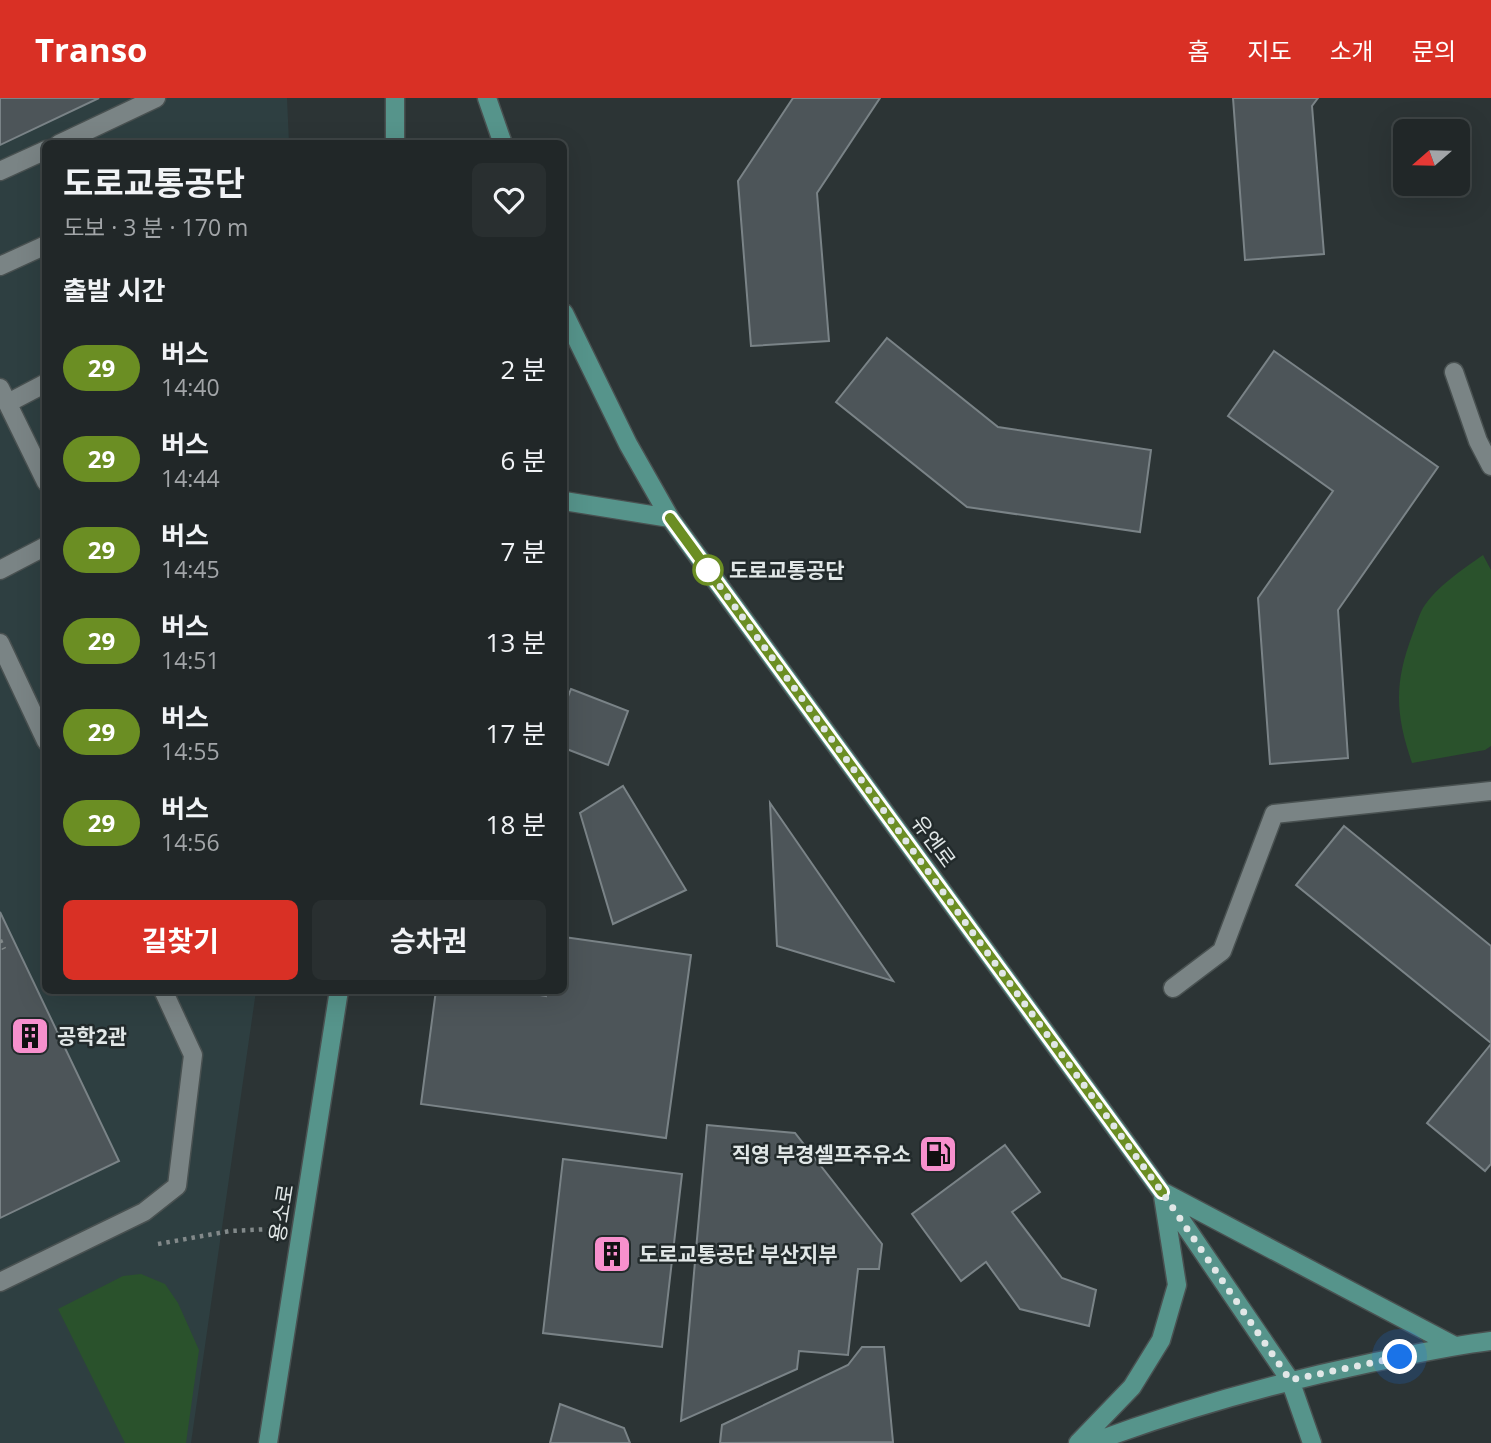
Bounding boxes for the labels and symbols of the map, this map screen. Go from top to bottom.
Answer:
north arrow [1393,119,1470,196]
marker: 도로교통공단 [693,555,723,585]
place label: 도로교통공단 [729,556,845,584]
street label: 유엔로 [906,809,962,873]
building icon: 공학2관 [9,1015,51,1057]
place label: 공학2관 [57,1022,127,1050]
fuel station icon: 직영 부경셀프주유소 [917,1133,959,1175]
place label: 직영 부경셀프주유소 [732,1140,911,1168]
street label: 용소로 [263,1182,299,1244]
building icon: 도로교통공단 부산지부 [591,1233,633,1275]
place label: 도로교통공단 부산지부 [639,1240,838,1268]
your location [1382,1339,1417,1374]

